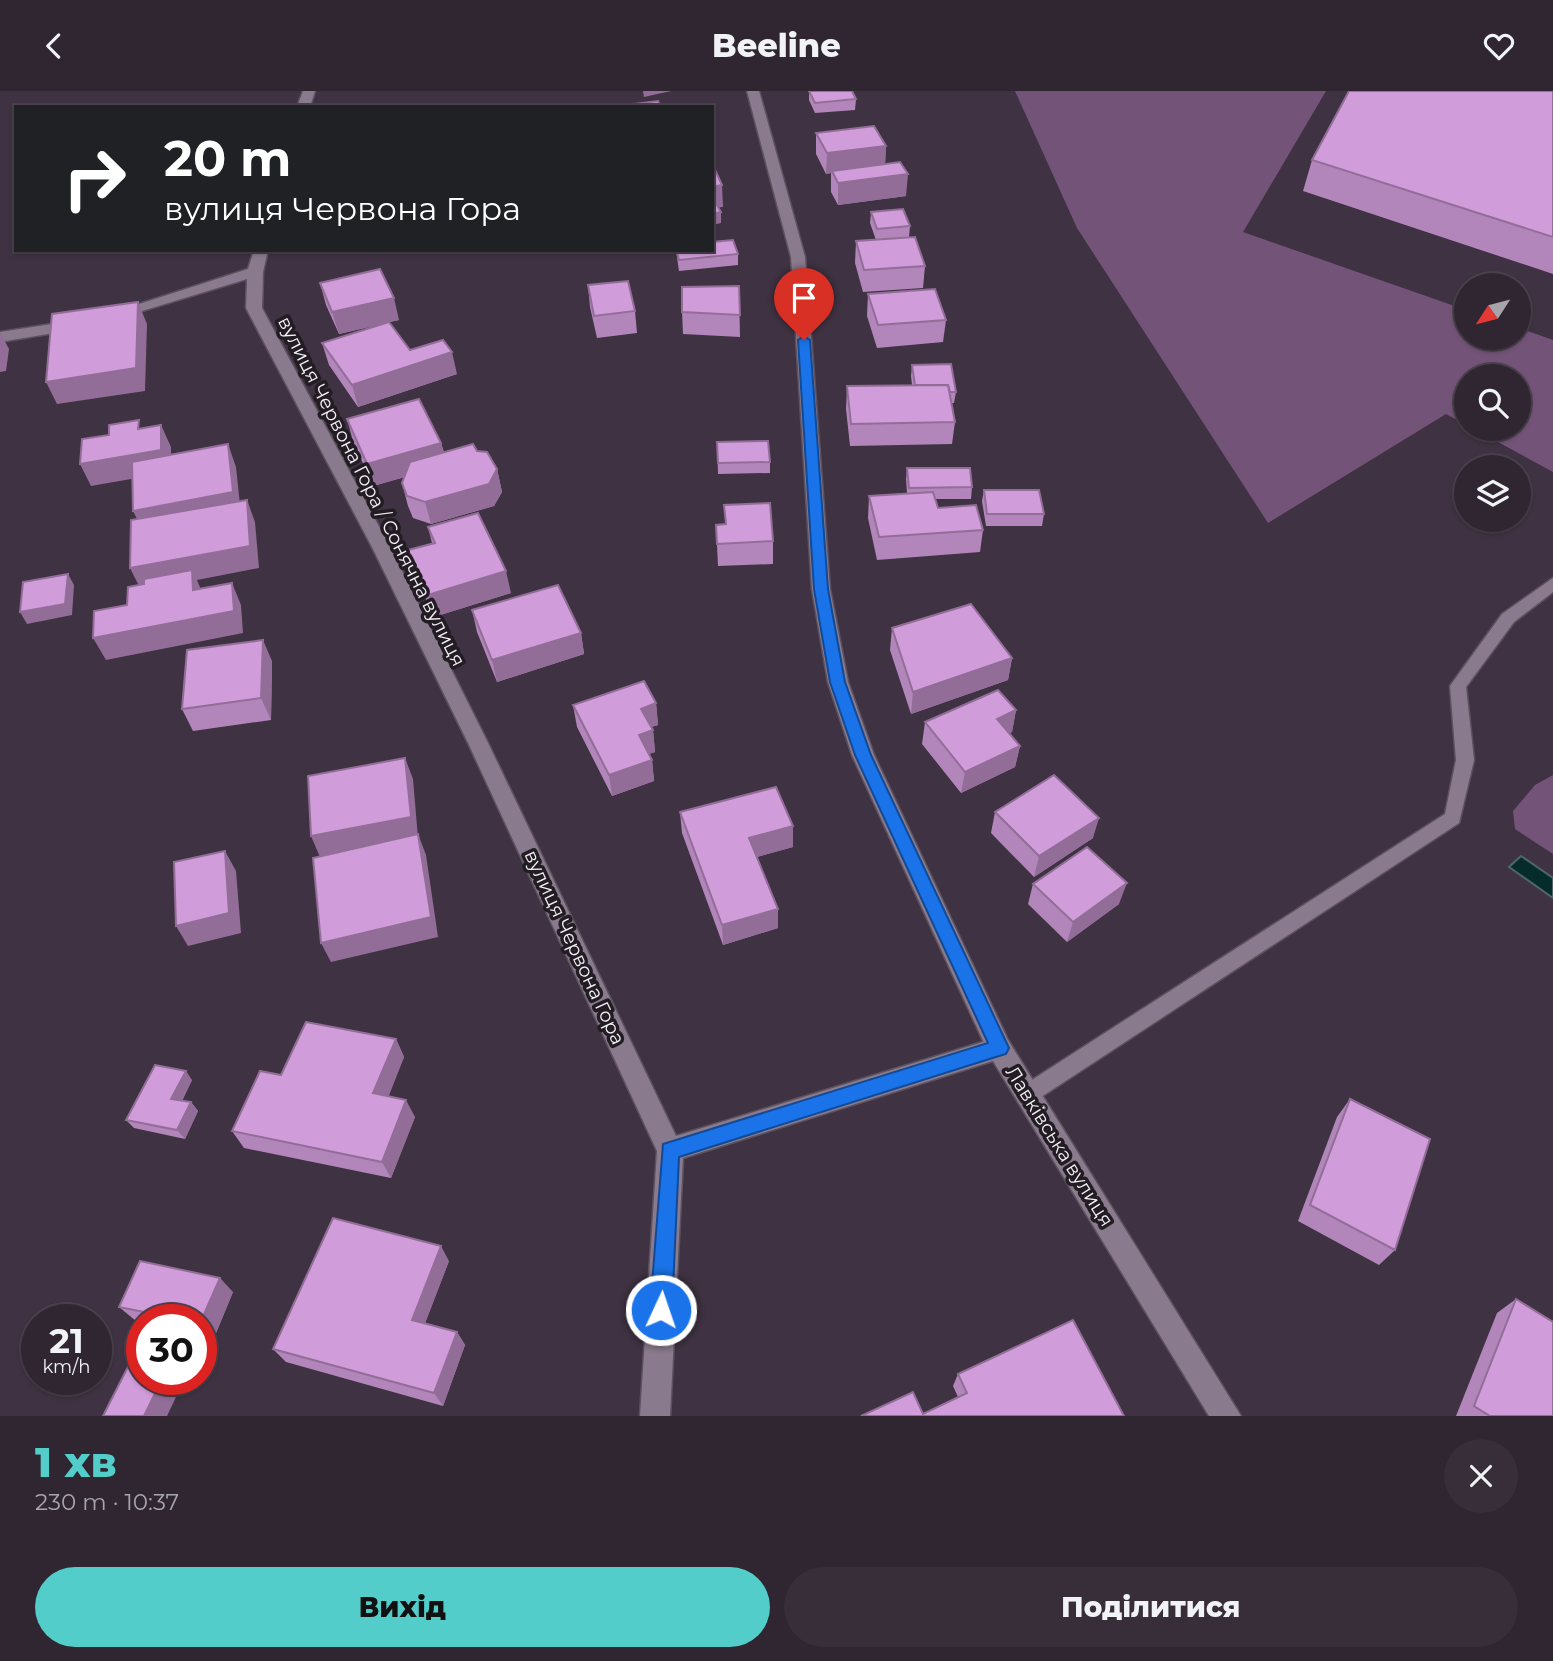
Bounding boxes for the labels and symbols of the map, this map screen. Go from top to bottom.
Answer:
pin [774,268,834,340]
north arrow [1454,273,1531,350]
street label: вулиця Червона Гора / Сонячна вулиця [273,313,470,670]
street label: вулиця Червона Гора [519,846,630,1048]
street label: Лавківська вулиця [1001,1062,1118,1231]
position arrow [624,1273,698,1347]
speed limit sign: 30 [126,1304,217,1395]

